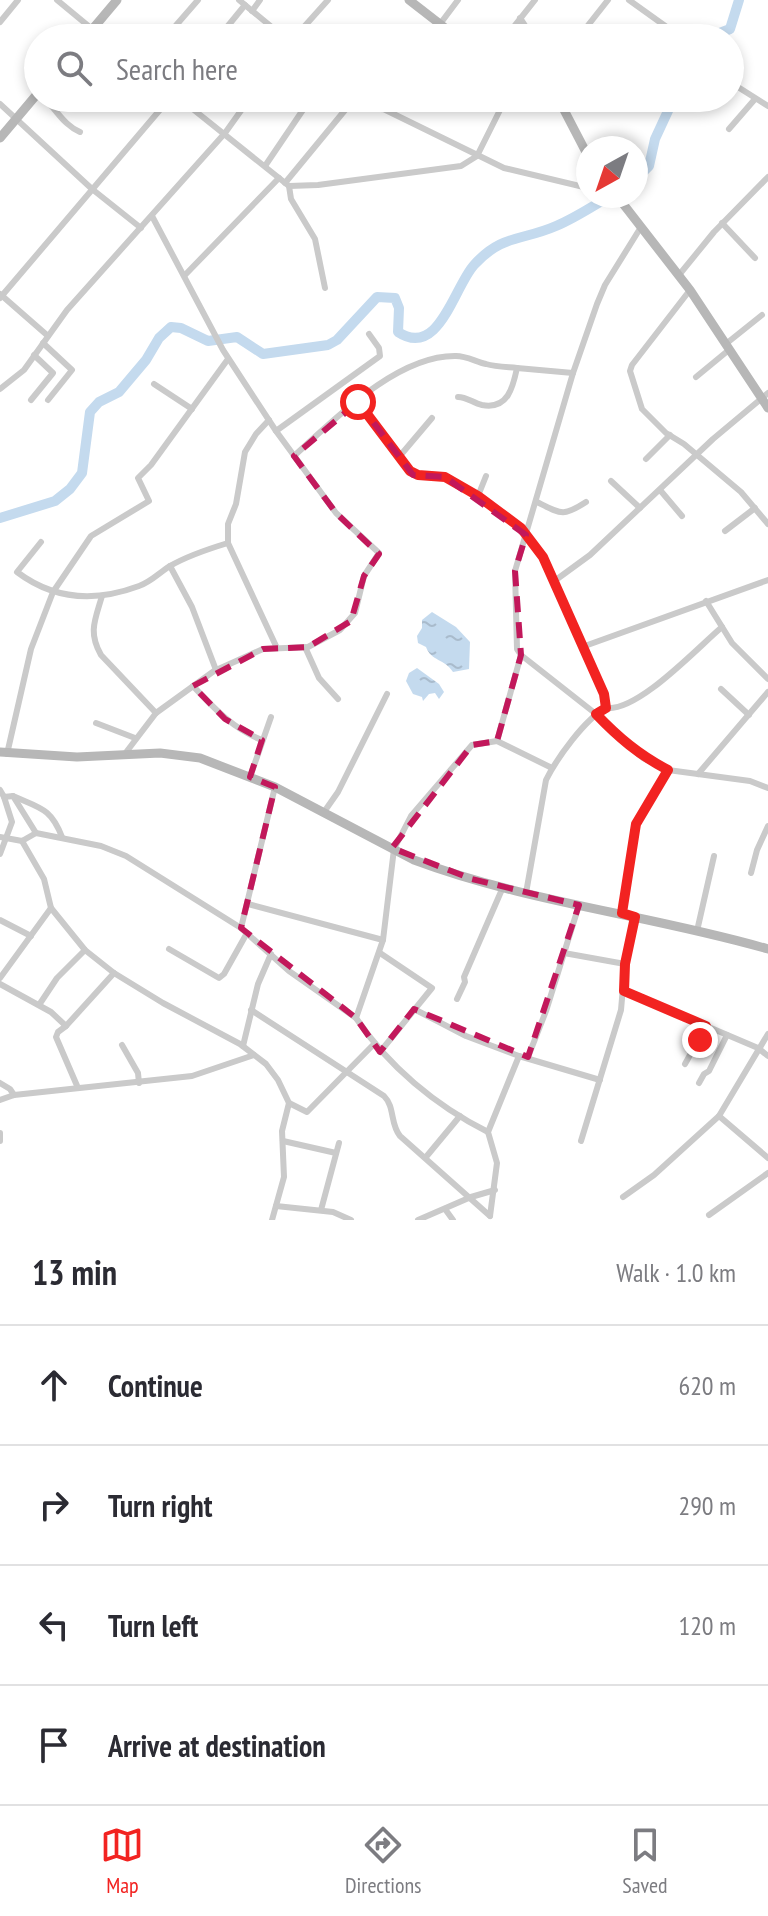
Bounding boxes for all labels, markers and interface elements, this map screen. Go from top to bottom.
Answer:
search box [24,24,744,112]
icon: search [52,46,96,90]
text: Search here [116,49,238,88]
north arrow [576,136,648,208]
route start [340,384,376,420]
route end [682,1022,718,1058]
text: 13 min [32,1250,117,1294]
text: Walk · 1.0 km [616,1256,736,1289]
icon: ahead [32,1363,76,1407]
text: Continue [108,1366,203,1405]
text: 620 m [678,1369,736,1402]
icon: right [32,1483,76,1527]
text: Turn right [108,1486,212,1525]
text: 290 m [678,1489,736,1522]
icon: left [32,1603,76,1647]
text: Turn left [108,1606,198,1645]
text: 120 m [678,1609,736,1642]
icon: arrive [32,1723,76,1767]
text: Arrive at destination [108,1726,326,1765]
tab: Map [100,1823,144,1899]
tab: Directions [345,1823,422,1899]
tab: Saved [622,1823,668,1899]

